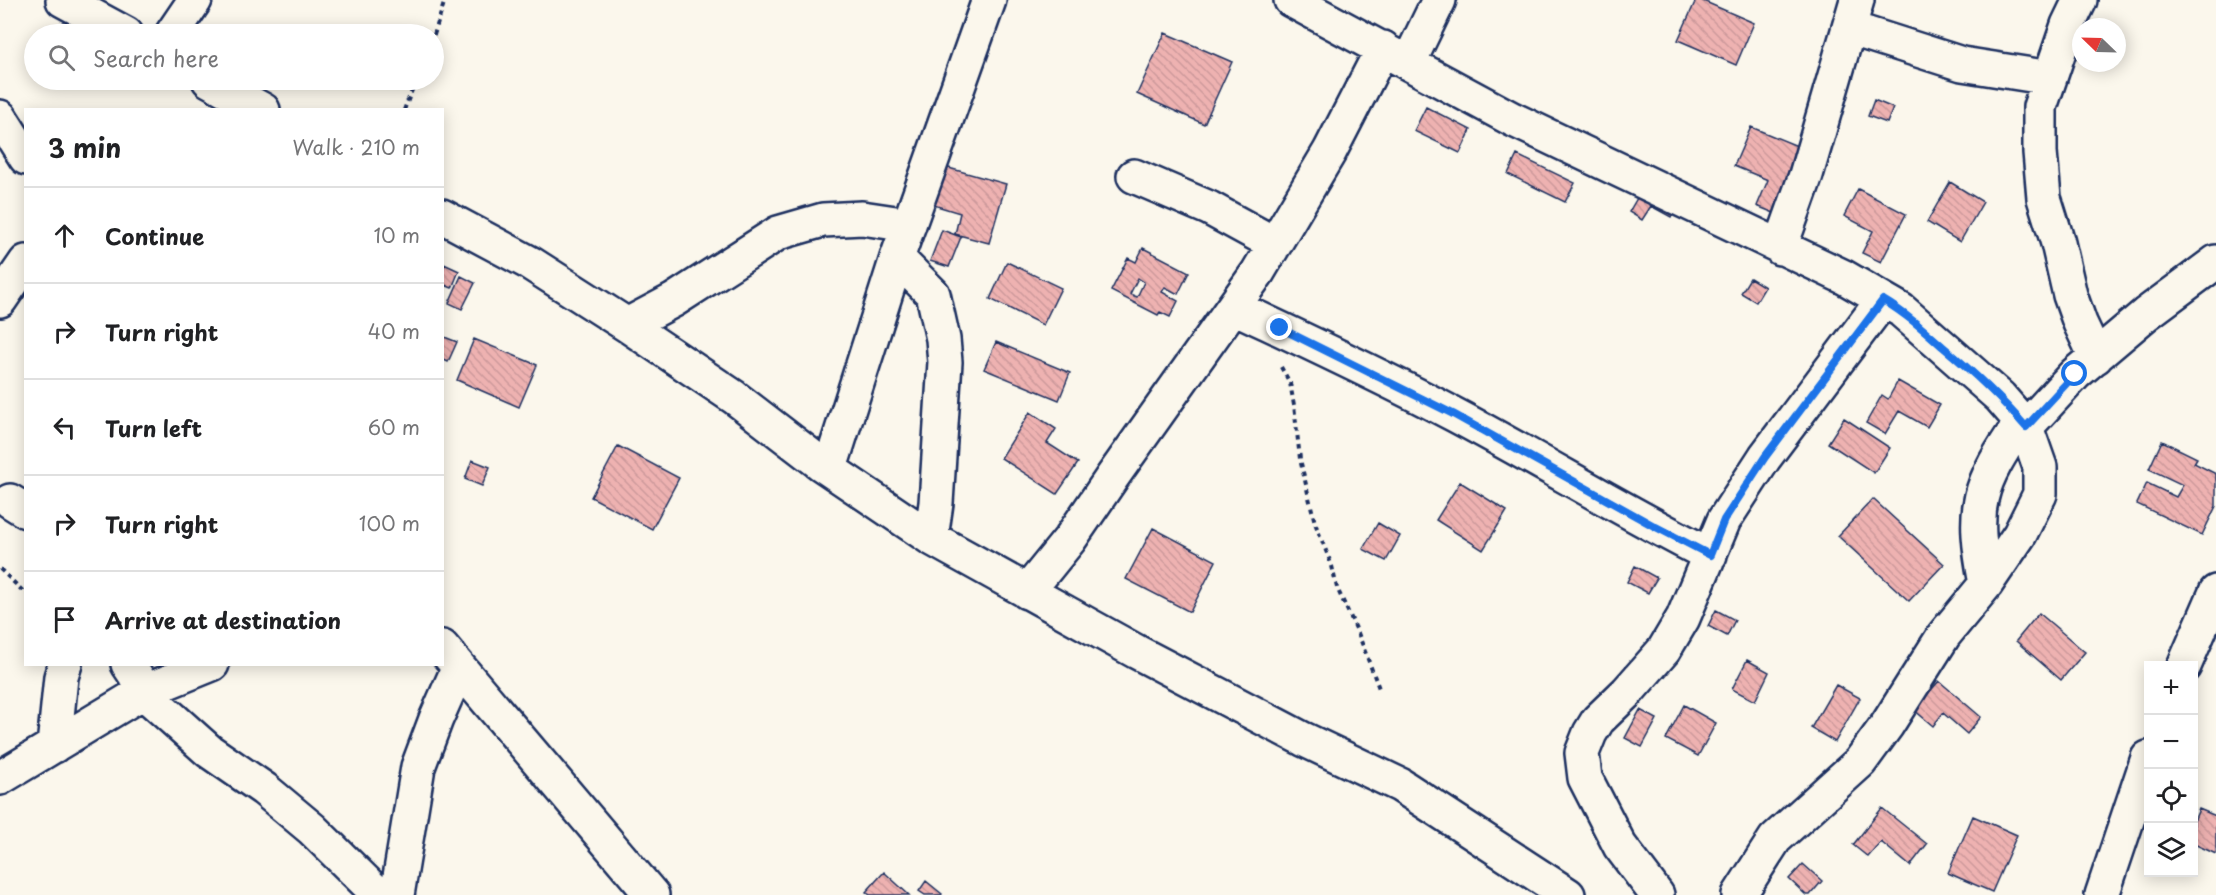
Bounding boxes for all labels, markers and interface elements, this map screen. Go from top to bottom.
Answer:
north arrow [2072,18,2126,72]
search box [24,24,444,90]
icon: search [45,41,78,74]
text: Search here [93,41,219,74]
text: 3 min [48,128,121,167]
text: Walk · 210 m [293,132,420,162]
icon: ahead [48,219,81,252]
text: Continue [105,219,204,252]
text: 10 m [373,220,420,250]
route end [1266,314,1292,340]
icon: right [48,315,81,348]
text: Turn right [105,315,218,348]
text: 40 m [368,316,420,346]
route start [2061,360,2087,386]
icon: left [48,411,81,444]
text: Turn left [105,411,202,444]
text: 60 m [368,412,420,442]
icon: right [48,507,81,540]
text: Turn right [105,507,218,540]
text: 100 m [359,508,420,538]
icon: arrive [48,603,81,636]
text: Arrive at destination [105,603,341,636]
map controls [2144,661,2198,877]
button: + [2144,661,2198,715]
button: − [2144,715,2198,769]
button: locate [2144,769,2198,823]
button: layers [2144,823,2198,877]

